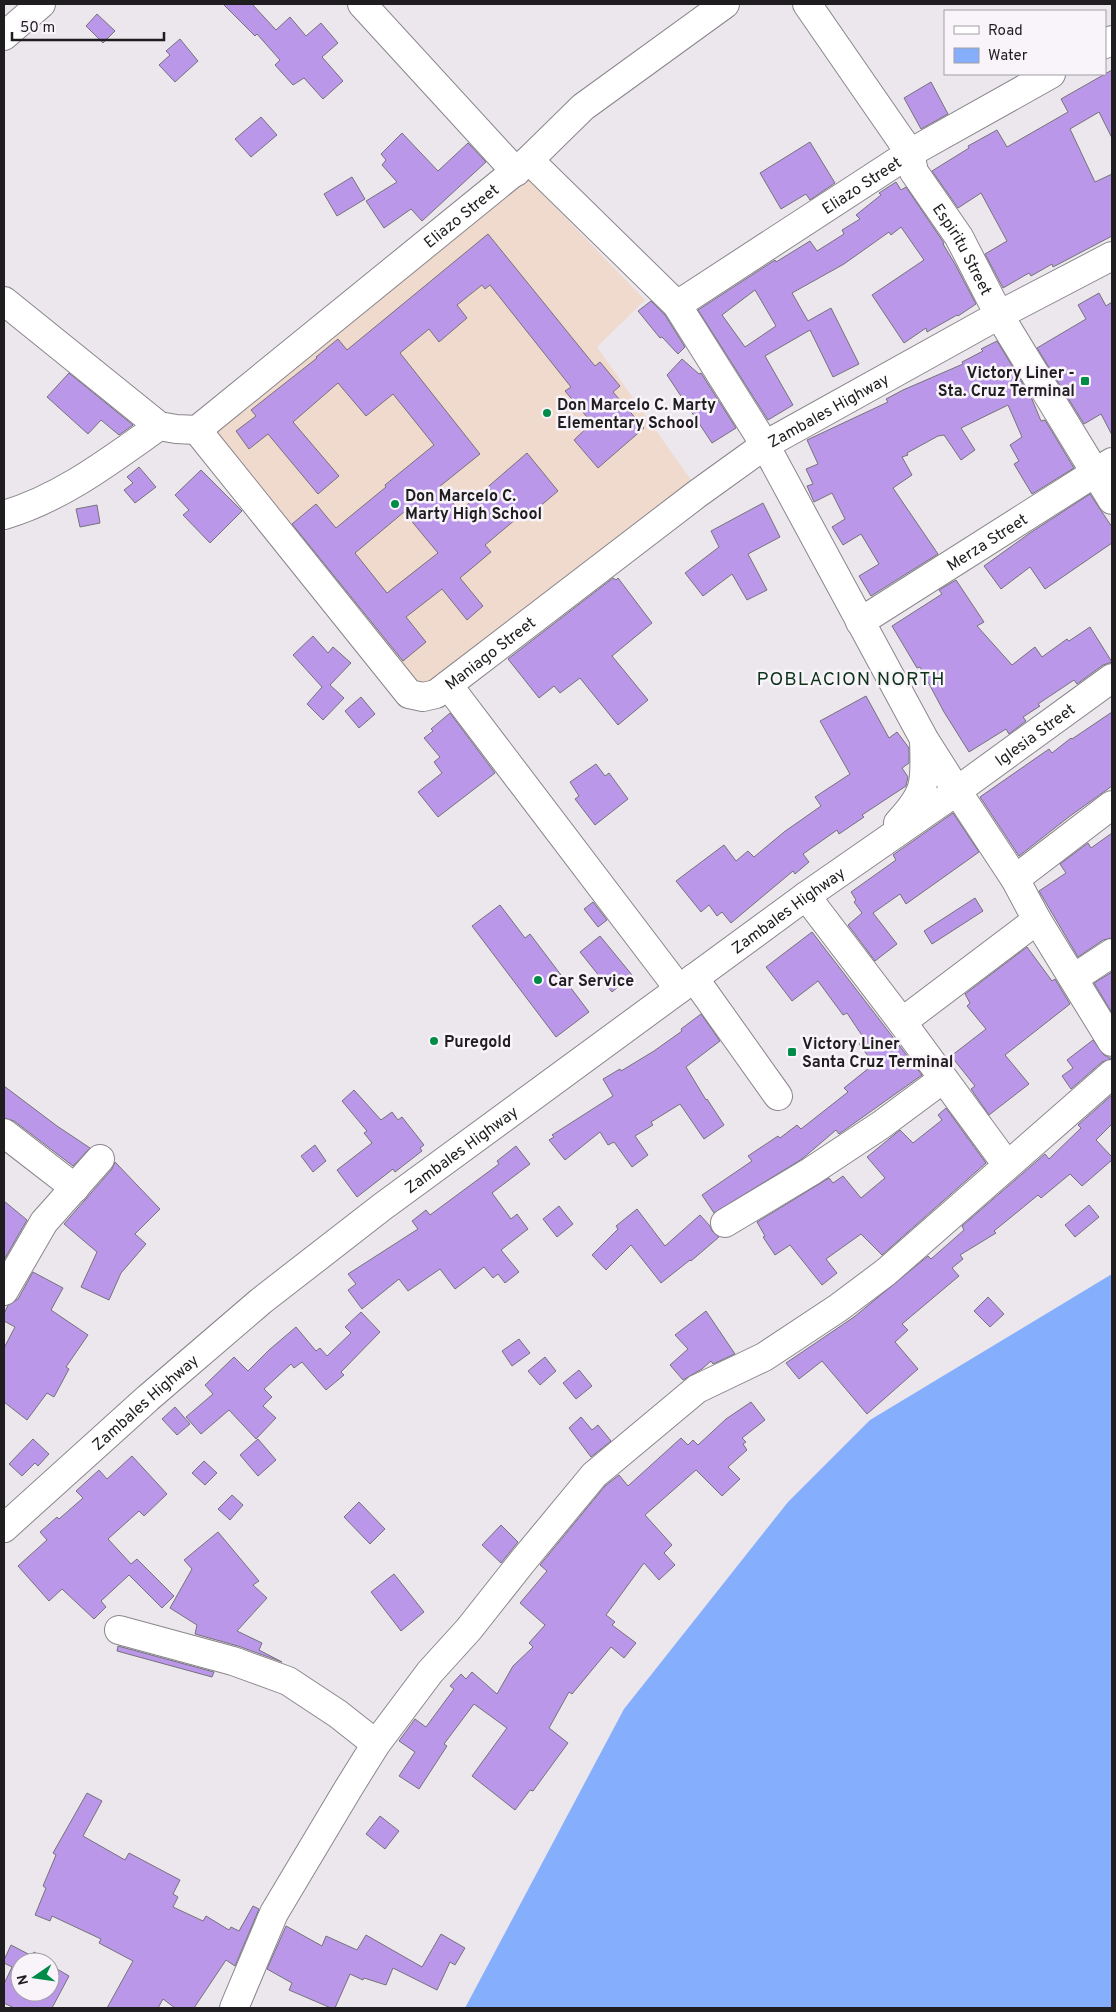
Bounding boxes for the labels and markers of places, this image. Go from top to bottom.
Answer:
place label: Victory Liner - Sta. Cruz Terminal [938,364,1075,402]
marker: Victory Liner - Sta. Cruz Terminal [1079,375,1091,387]
place label: Don Marcelo C. Marty Elementary School [557,396,716,434]
marker: Don Marcelo C. Marty Elementary School [541,407,553,419]
place label: Don Marcelo C. Marty High School [405,487,542,525]
marker: Don Marcelo C. Marty High School [389,498,401,510]
place label: Car Service [548,972,634,992]
marker: Car Service [532,974,544,986]
place label: Puregold [444,1033,511,1053]
marker: Puregold [428,1035,440,1047]
place label: Victory Liner Santa Cruz Terminal [802,1035,954,1073]
marker: Victory Liner Santa Cruz Terminal [786,1046,798,1058]

